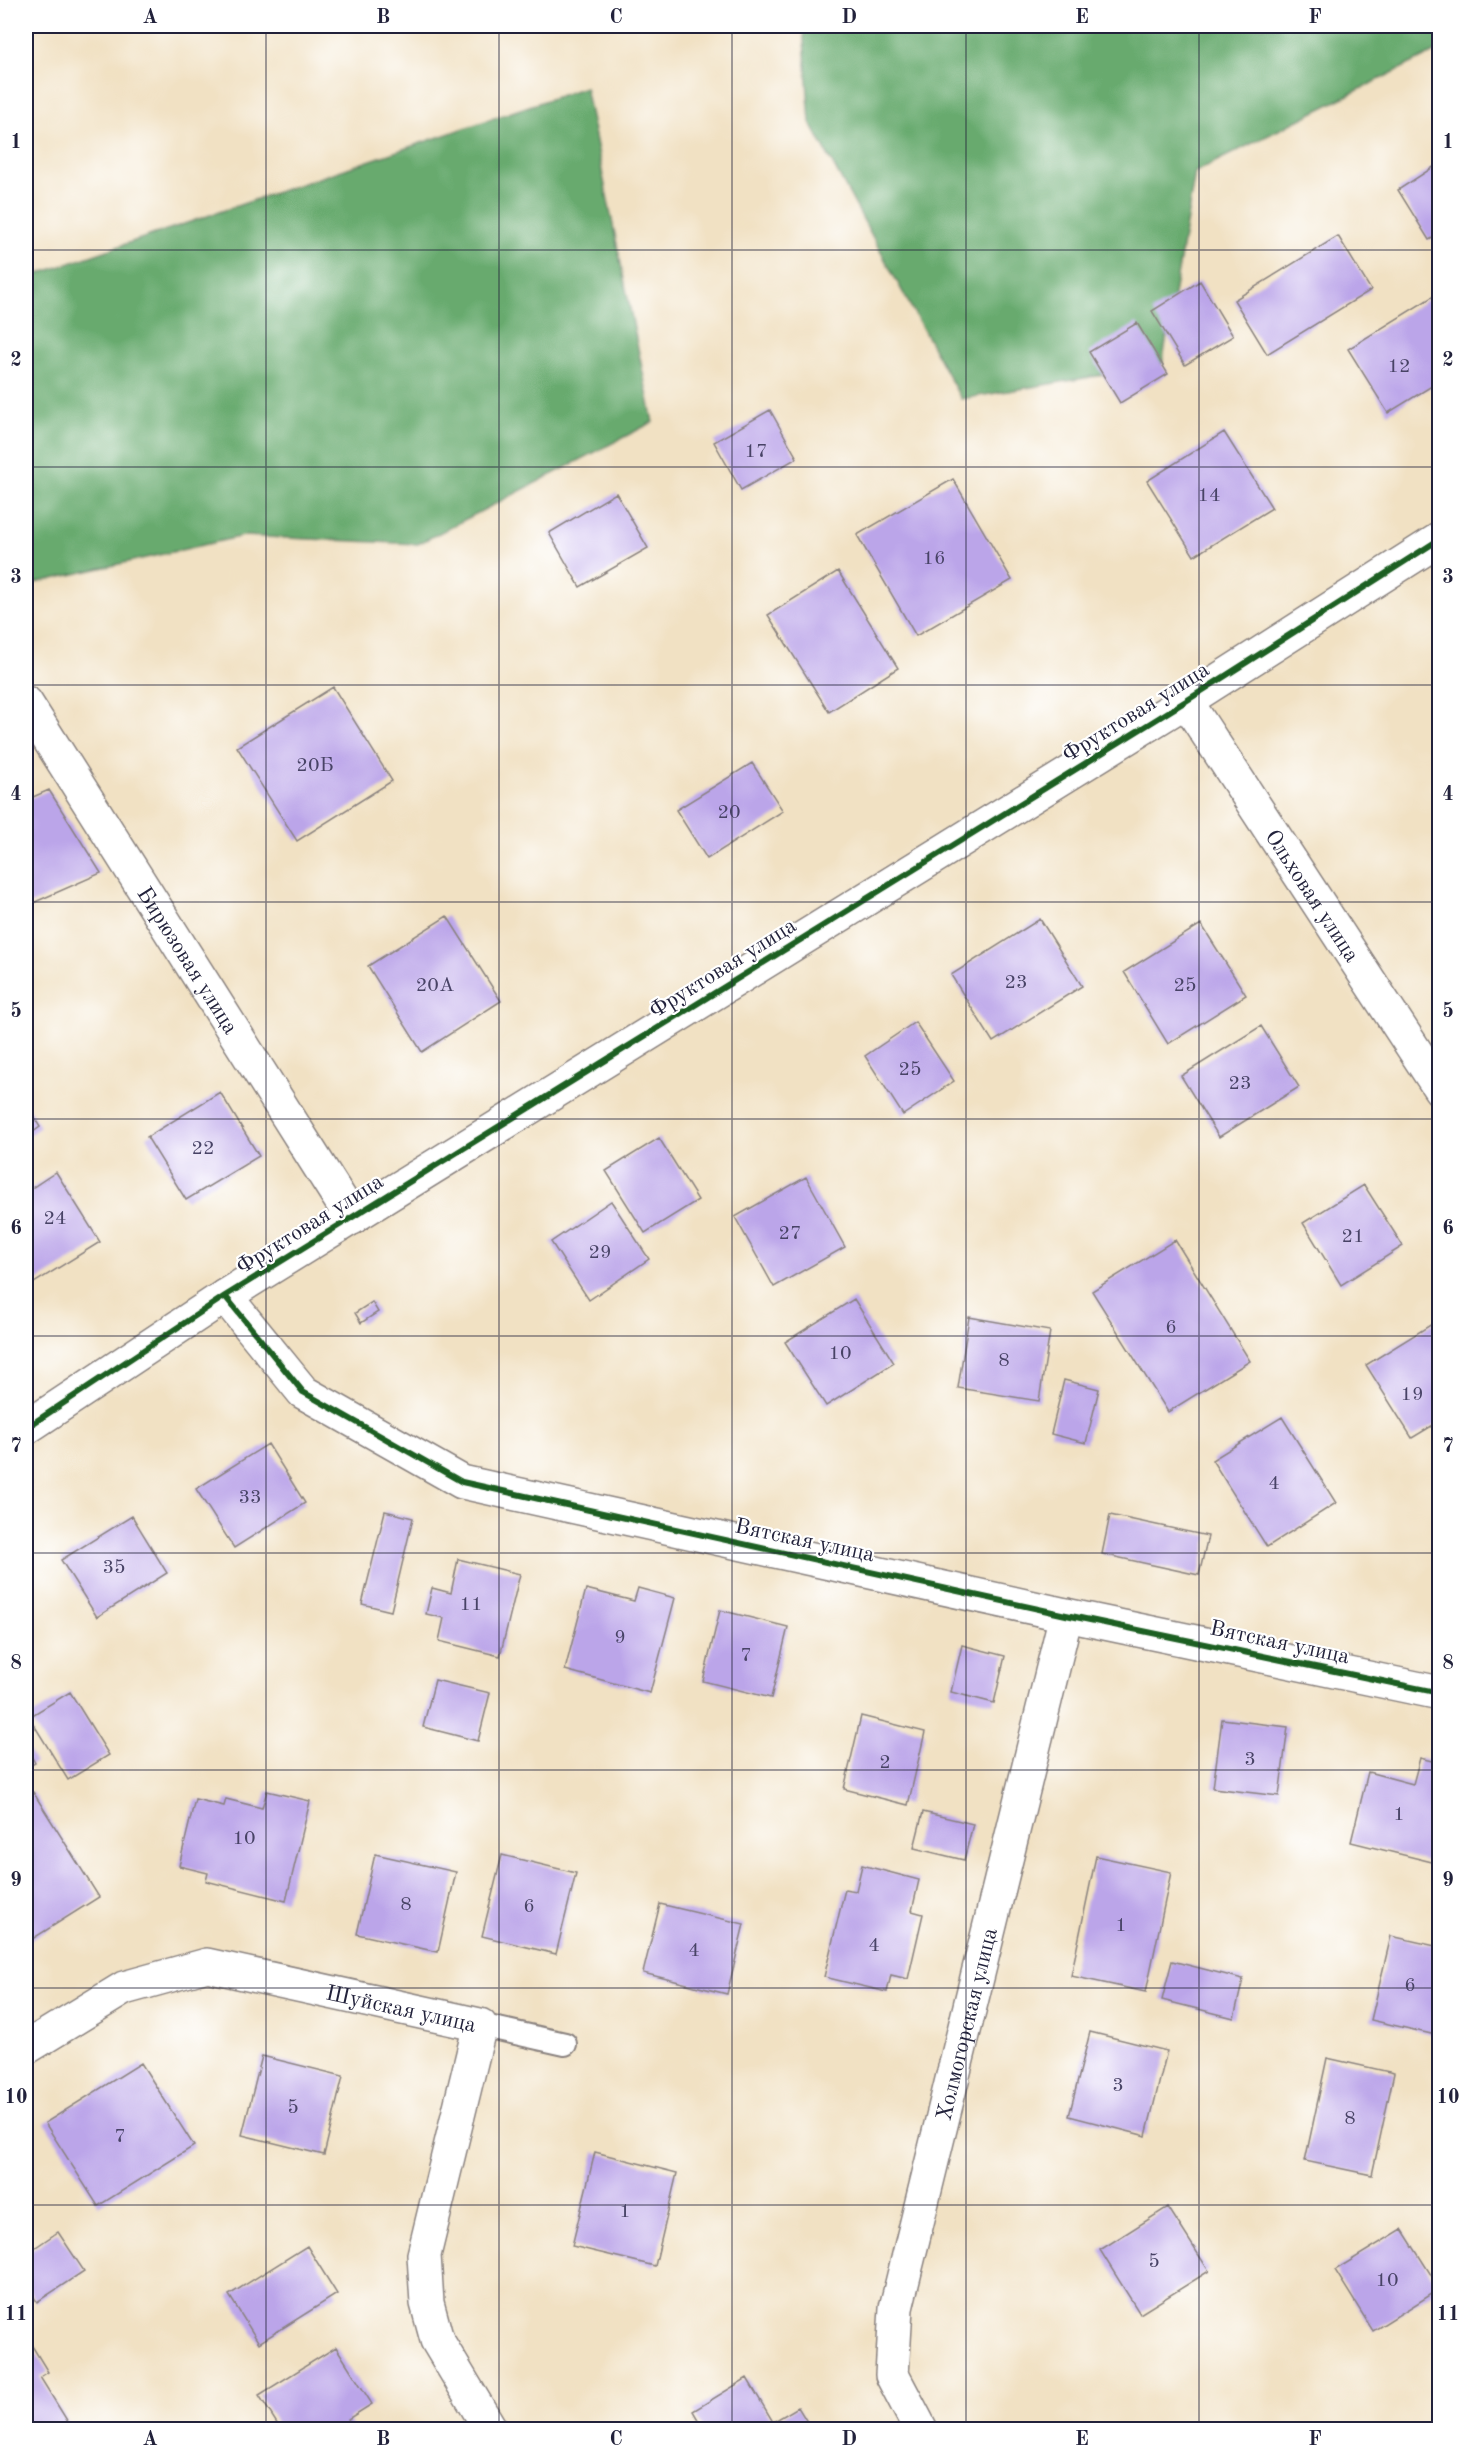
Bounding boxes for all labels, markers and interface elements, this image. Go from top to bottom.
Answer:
text: A [142,8,158,28]
text: B [376,8,390,28]
text: C [609,8,623,28]
text: D [841,8,857,28]
text: E [1075,8,1089,28]
text: F [1308,8,1322,28]
text: 1 [10,133,22,153]
text: 1 [1442,133,1454,153]
text: 2 [10,351,22,371]
text: 2 [1442,351,1454,371]
house number: 12 [1387,357,1411,377]
house number: 17 [744,442,768,462]
house number: 14 [1197,486,1221,506]
house number: 16 [922,549,946,569]
text: 3 [10,568,22,588]
text: 3 [1442,568,1454,588]
street label: Фруктовая улица [1059,659,1214,767]
house number: 20Б [296,756,334,776]
text: 4 [10,785,22,805]
text: 4 [1442,785,1454,805]
house number: 20 [717,803,741,823]
street label: Ольховая улица [1260,826,1363,966]
street label: Бирюзовая улица [132,884,242,1038]
street label: Фруктовая улица [646,915,801,1023]
house number: 23 [1004,973,1028,993]
house number: 20А [416,976,454,996]
house number: 25 [1173,976,1197,996]
text: 5 [10,1001,22,1022]
text: 5 [1442,1001,1454,1022]
house number: 25 [898,1060,922,1080]
house number: 23 [1228,1074,1252,1094]
house number: 22 [191,1139,215,1159]
street label: Фруктовая улица [233,1171,388,1279]
house number: 24 [43,1209,67,1229]
text: 6 [10,1219,22,1239]
text: 6 [1442,1219,1454,1239]
house number: 27 [778,1224,802,1244]
house number: 21 [1341,1227,1365,1247]
house number: 29 [588,1243,612,1263]
house number: 6 [1165,1318,1177,1338]
house number: 10 [828,1344,852,1364]
house number: 8 [998,1351,1010,1371]
house number: 19 [1400,1385,1424,1405]
text: 7 [10,1437,22,1457]
text: 7 [1442,1437,1454,1457]
house number: 4 [1268,1474,1280,1494]
house number: 33 [238,1488,262,1508]
street label: Вятская улица [733,1515,877,1567]
house number: 35 [102,1558,126,1578]
house number: 11 [459,1595,483,1615]
street label: Вятская улица [1208,1617,1352,1669]
house number: 9 [614,1628,626,1648]
house number: 7 [740,1646,752,1666]
text: 8 [10,1654,22,1674]
text: 8 [1442,1654,1454,1674]
house number: 3 [1244,1750,1256,1770]
house number: 2 [879,1753,891,1773]
house number: 1 [1393,1805,1405,1825]
house number: 10 [232,1829,256,1849]
text: 9 [10,1871,22,1891]
text: 9 [1442,1871,1454,1891]
house number: 8 [400,1895,412,1915]
house number: 6 [523,1897,535,1917]
house number: 1 [1115,1916,1127,1936]
street label: Холмогорская улица [933,1925,1002,2123]
house number: 4 [868,1936,880,1956]
house number: 4 [688,1941,700,1961]
house number: 6 [1404,1976,1416,1996]
street label: Шуйская улица [324,1982,478,2037]
house number: 3 [1112,2076,1124,2096]
text: 10 [4,2088,28,2108]
text: 10 [1436,2088,1460,2108]
house number: 5 [287,2098,299,2118]
house number: 8 [1344,2109,1356,2129]
house number: 7 [114,2127,126,2147]
house number: 1 [619,2202,631,2222]
house number: 5 [1148,2252,1160,2272]
house number: 10 [1375,2271,1399,2291]
text: 11 [4,2305,28,2325]
text: 11 [1436,2305,1460,2325]
text: A [142,2430,158,2450]
text: B [376,2430,390,2450]
text: C [609,2430,623,2450]
text: D [841,2430,857,2450]
text: E [1075,2430,1089,2450]
text: F [1308,2430,1322,2450]

